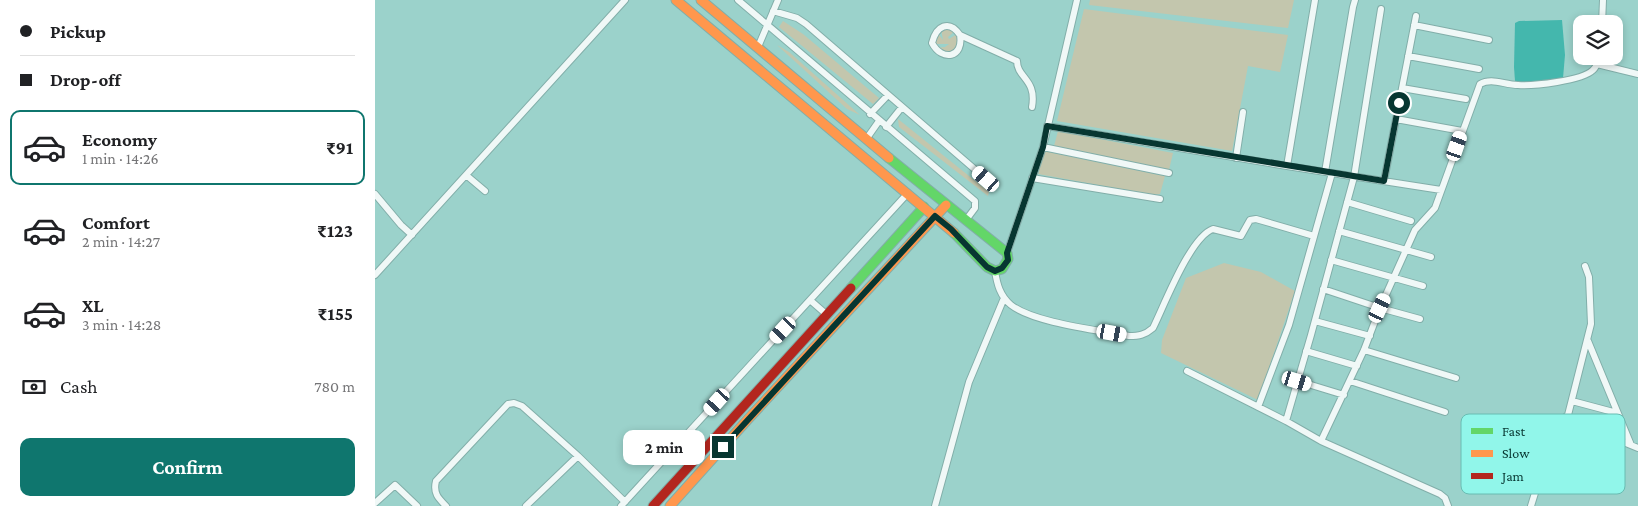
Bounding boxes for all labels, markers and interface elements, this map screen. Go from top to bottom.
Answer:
map controls [1573,15,1623,65]
button: layers [1573,15,1623,65]
text: Pickup [50,21,106,42]
text: Drop-off [50,69,121,90]
route start [1388,92,1410,114]
icon: car [22,125,67,170]
text: Economy [82,129,157,150]
car [1445,129,1468,163]
text: ₹91 [326,137,353,158]
text: 1 min · 14:26 [82,150,159,167]
car [969,163,1002,195]
icon: car [22,208,67,253]
text: Comfort [82,212,150,233]
text: ₹123 [317,220,353,241]
text: 2 min · 14:27 [82,233,160,250]
icon: car [22,291,67,336]
car [1366,291,1393,325]
text: XL [82,295,104,316]
text: ₹155 [318,303,353,324]
car [767,314,798,346]
text: 3 min · 14:28 [82,316,161,333]
car [1095,323,1128,343]
car [1280,369,1313,393]
icon: cash [20,373,48,401]
text: Cash [60,376,98,397]
text: 780 m [314,378,355,395]
car [701,386,732,418]
legend [1461,414,1625,494]
text: Fast [1502,423,1526,439]
callout: 2 min [623,430,705,464]
route end [712,436,734,458]
button: Confirm [20,438,355,496]
text: 2 min [645,439,683,456]
text: Slow [1502,445,1530,461]
text: Jam [1500,468,1524,484]

